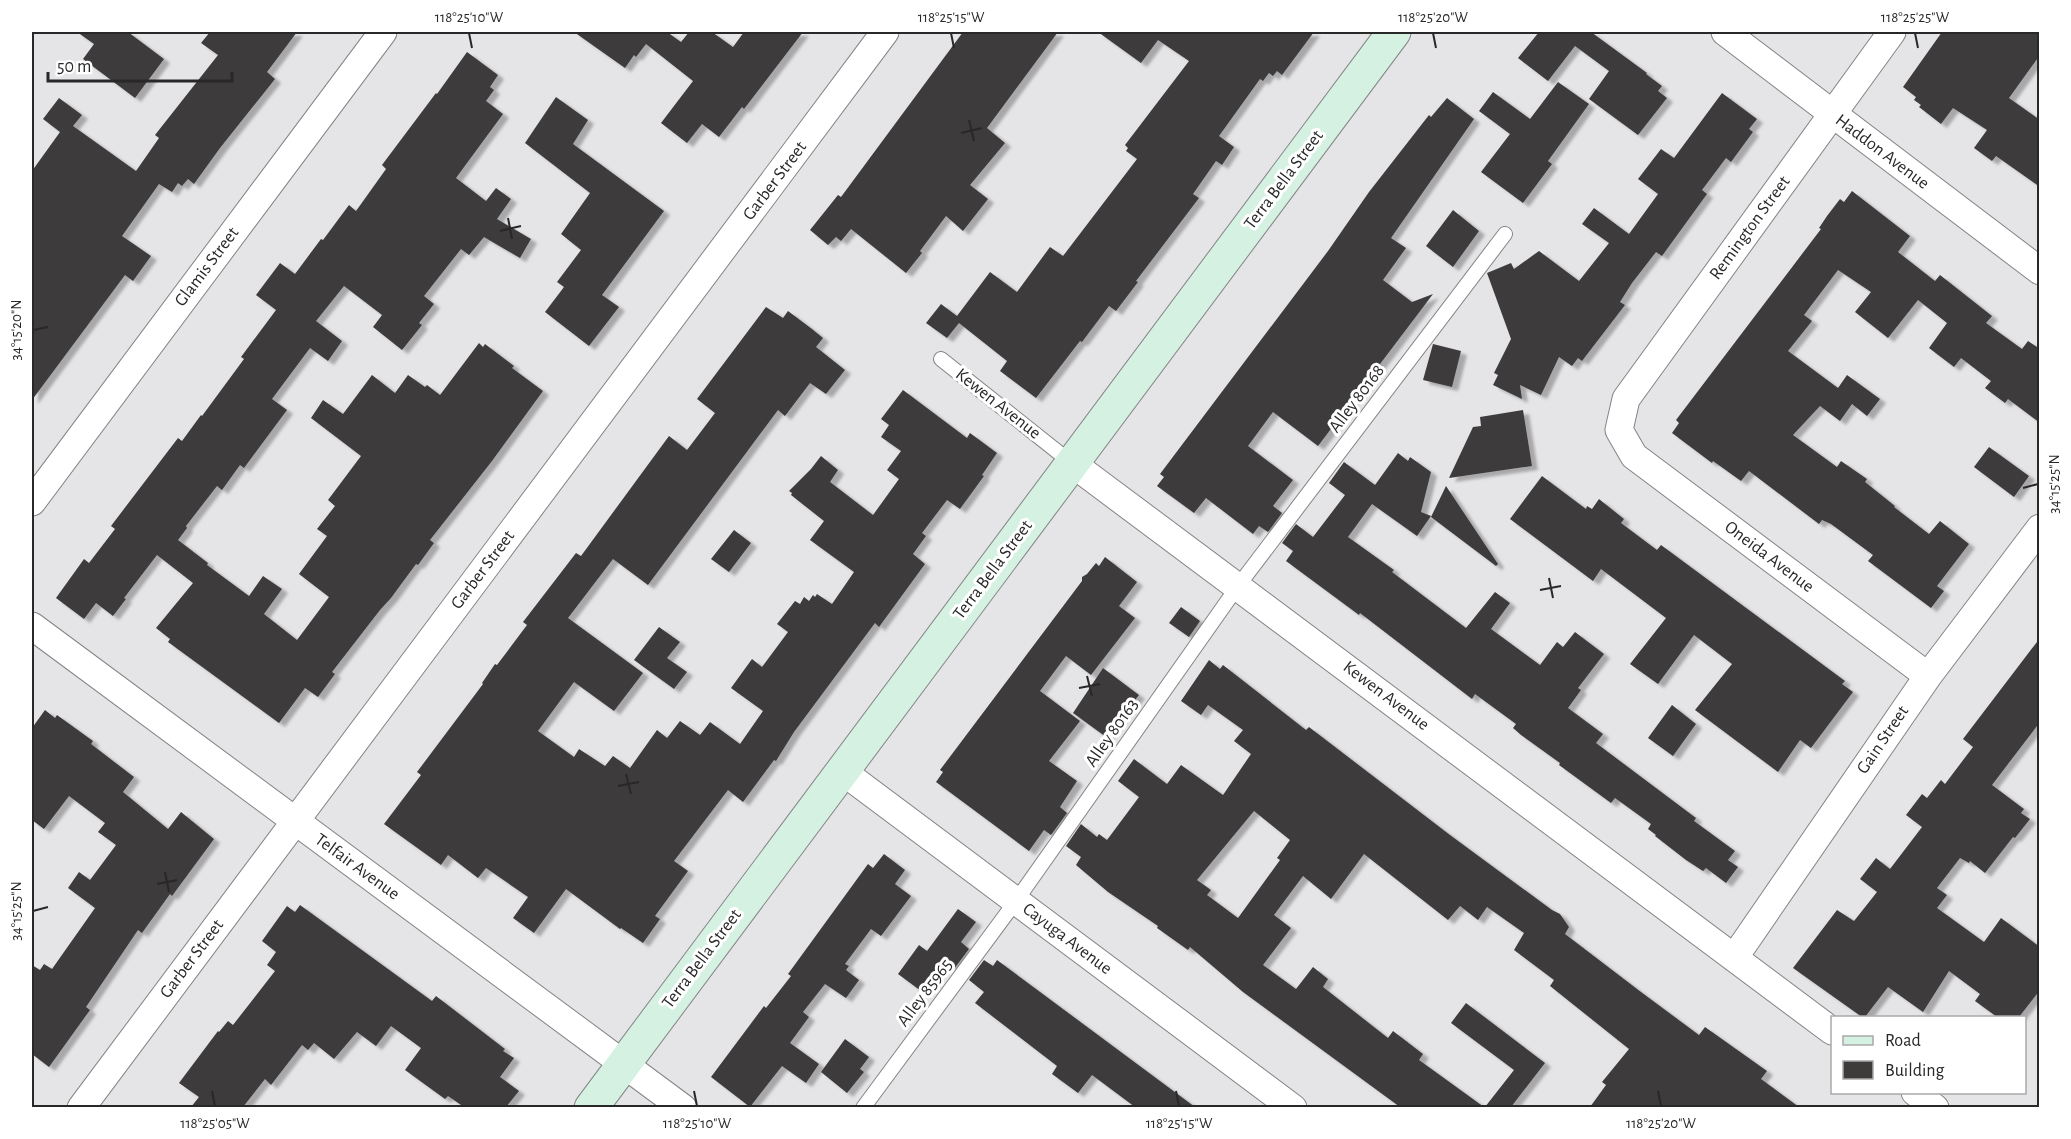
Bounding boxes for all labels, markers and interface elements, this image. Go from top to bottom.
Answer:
text: 118°25'10"W [435,10,504,25]
text: 118°25'15"W [918,10,985,25]
text: 118°25'20"W [1398,10,1469,25]
text: 118°25'25"W [1881,10,1950,25]
scale bar [48,45,232,83]
text: 50 m [57,58,91,76]
street label: Haddon Avenue [1832,111,1932,193]
street label: Terra Bella Street [1241,127,1327,233]
street label: Garber Street [740,138,810,224]
street label: Remington Street [1707,173,1794,283]
street label: Glamis Street [172,224,243,310]
text: 34°15'20"N [9,300,24,360]
street label: Alley 80168 [1326,362,1388,436]
street label: Kewen Avenue [952,365,1044,443]
text: 34°15'25"N [2047,454,2062,514]
street label: Terra Bella Street [950,517,1036,623]
street label: Oneida Avenue [1721,518,1817,596]
street label: Garber Street [448,527,518,613]
street label: Kewen Avenue [1340,658,1432,734]
street label: Alley 80163 [1082,696,1142,770]
street label: Gain Street [1854,702,1912,777]
street label: Telfair Avenue [311,830,403,904]
text: 34°15'25"N [9,881,24,941]
street label: Cayuga Avenue [1019,900,1115,978]
street label: Terra Bella Street [659,906,745,1012]
street label: Garber Street [157,916,227,1002]
street label: Alley 85965 [894,956,956,1030]
legend [1831,1016,2026,1094]
text: Road [1885,1032,1921,1050]
text: Building [1885,1062,1945,1080]
text: 118°25'05"W [180,1116,250,1131]
text: 118°25'10"W [663,1116,732,1131]
text: 118°25'15"W [1146,1116,1213,1131]
text: 118°25'20"W [1626,1116,1697,1131]

